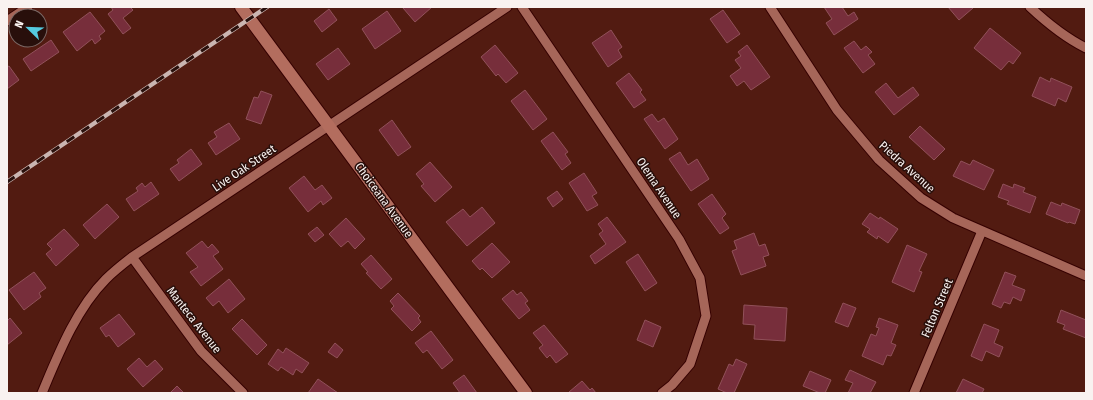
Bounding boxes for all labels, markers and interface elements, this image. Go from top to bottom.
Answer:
north arrow [8,8,48,48]
text: N [12,19,27,30]
street label: Piedra Avenue [876,138,938,196]
street label: Live Oak Street [210,142,278,194]
street label: Olema Avenue [633,155,685,221]
street label: Choiceana Avenue [352,160,416,240]
street label: Felton Street [918,276,956,340]
street label: Manteca Avenue [164,284,224,356]

